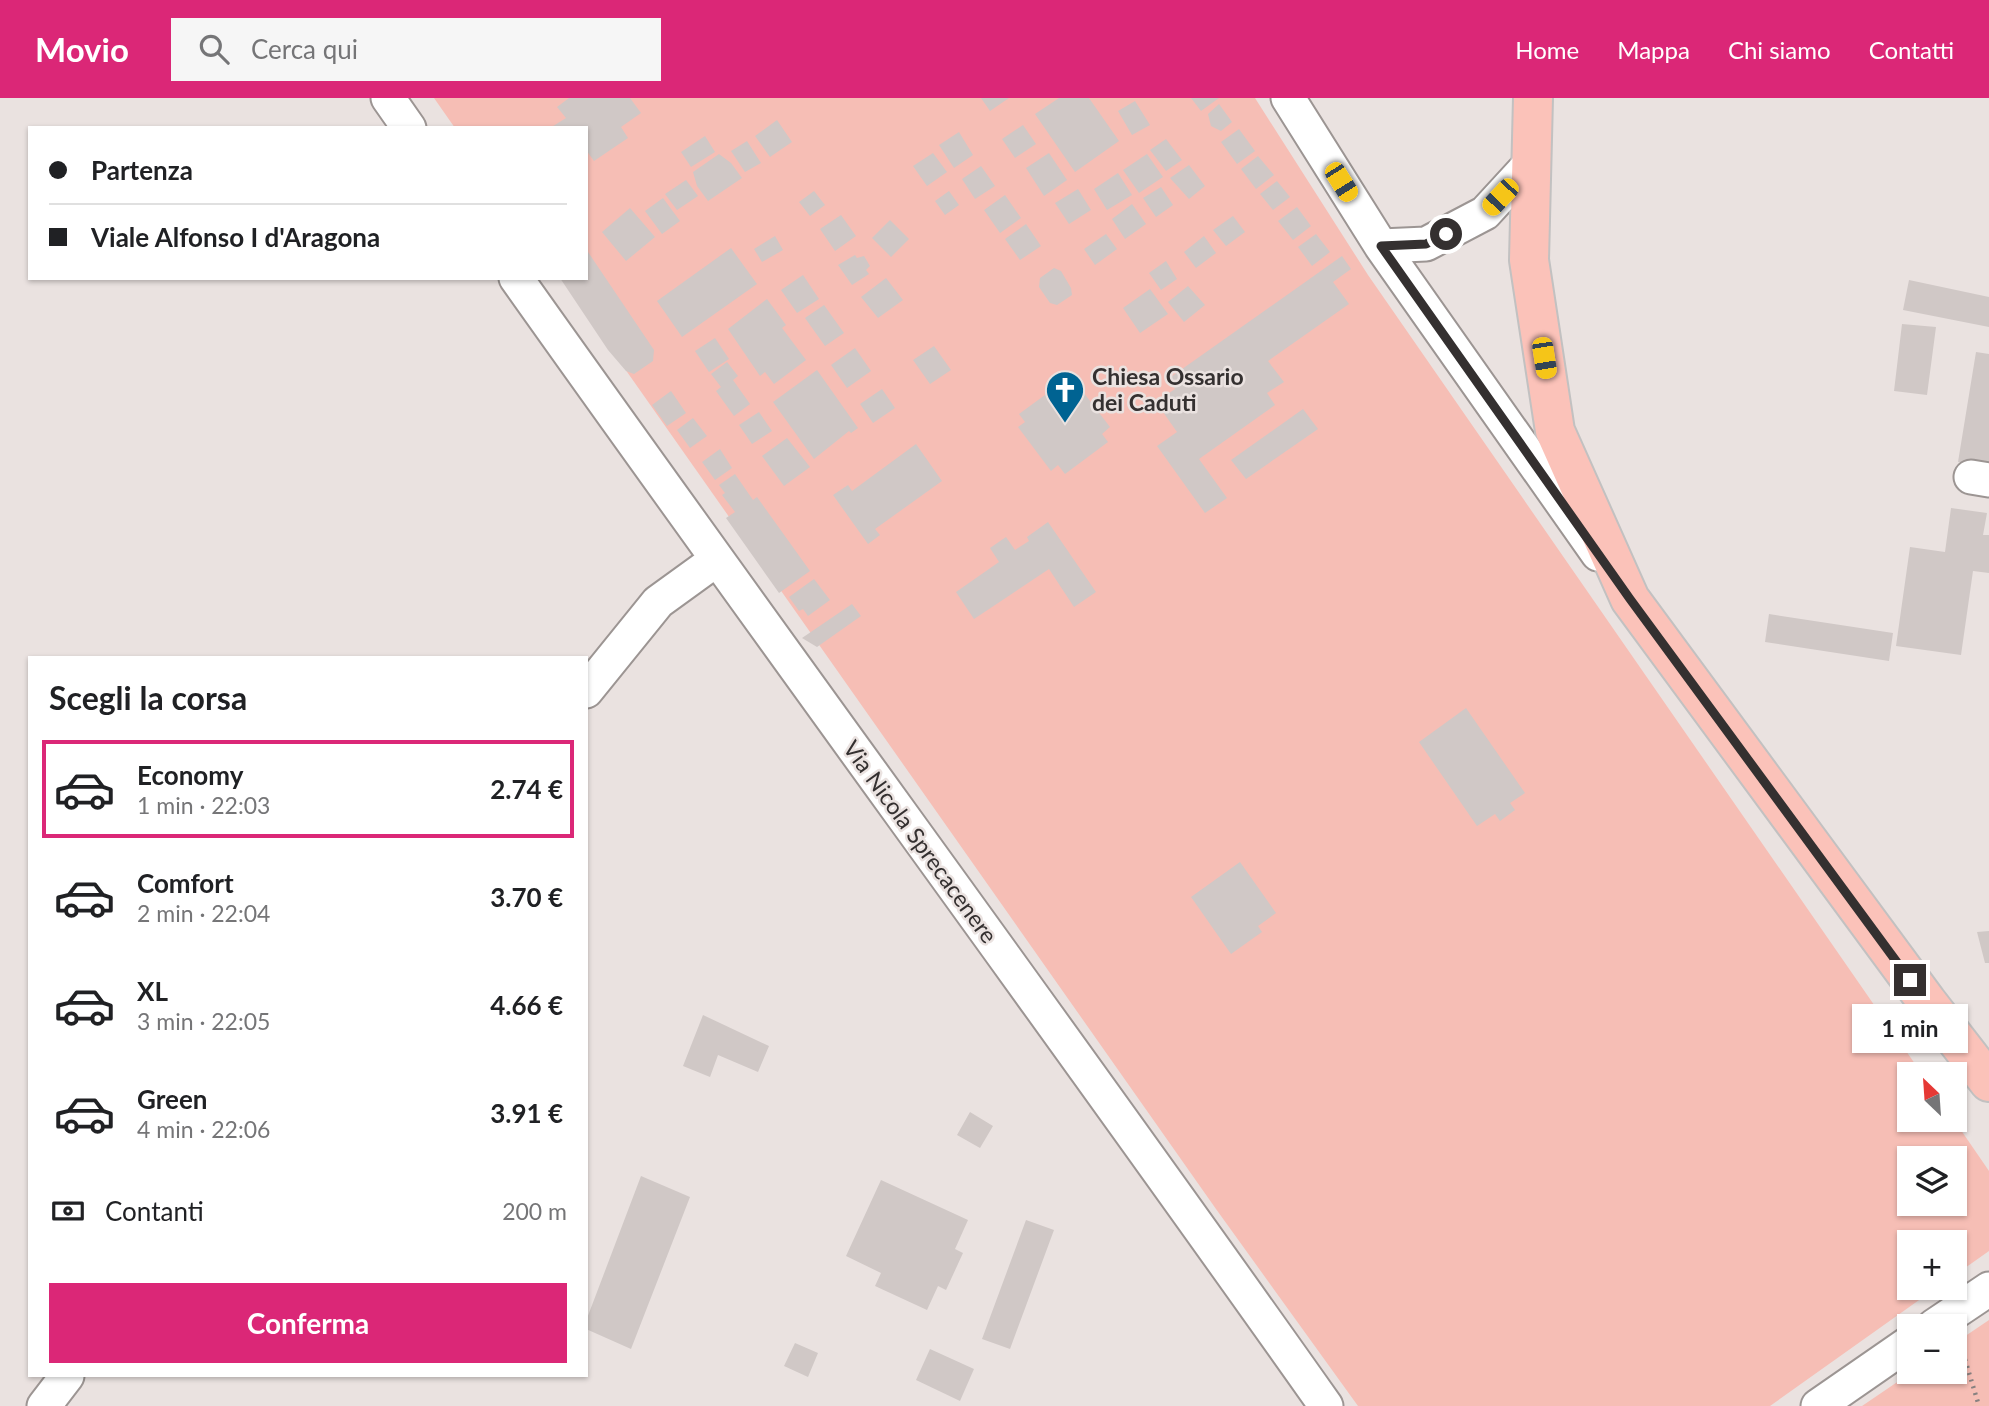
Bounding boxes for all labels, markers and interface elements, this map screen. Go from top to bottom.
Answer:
search box [171,18,661,81]
text: Movio [35,29,129,69]
icon: search [195,30,233,68]
text: Cerca qui [251,33,358,65]
text: Home [1515,35,1579,64]
text: Mappa [1617,35,1690,64]
text: Chi siamo [1728,35,1831,64]
text: Contatti [1869,35,1954,64]
text: Partenza [91,154,193,186]
car [1321,159,1362,205]
car [1478,174,1523,220]
route start [1430,218,1462,250]
text: Viale Alfonso I d'Aragona [91,221,380,253]
car [1531,336,1558,380]
place label: Chiesa Ossario dei Caduti [1092,362,1244,416]
church icon: Chiesa Ossario dei Caduti [1044,369,1086,424]
text: Scegli la corsa [49,678,247,717]
street label: Via Nicola Sprecacenere [838,735,1004,948]
icon: car [53,758,116,821]
text: Economy [137,759,243,791]
text: 2.74 € [490,773,563,805]
text: 1 min · 22:03 [137,791,270,819]
icon: car [53,866,116,929]
text: Comfort [137,867,234,899]
text: 3.70 € [490,881,563,913]
text: 2 min · 22:04 [137,899,270,927]
route end [1894,964,1926,996]
icon: car [53,974,116,1037]
text: XL [137,975,168,1007]
text: 4.66 € [490,989,563,1021]
callout: 1 min [1852,1004,1968,1054]
text: 3 min · 22:05 [137,1007,270,1035]
text: 1 min [1881,1014,1939,1042]
north arrow [1897,1062,1967,1132]
map controls [1897,1062,1967,1384]
icon: car [53,1082,116,1145]
text: Green [137,1083,207,1115]
text: 3.91 € [490,1097,563,1129]
text: 4 min · 22:06 [137,1115,270,1143]
button: layers [1897,1146,1967,1216]
icon: cash [49,1192,87,1230]
text: Contanti [105,1195,204,1227]
text: 200 m [502,1197,567,1225]
button: + [1897,1230,1967,1300]
button: Conferma [49,1283,567,1363]
button: − [1897,1314,1967,1384]

